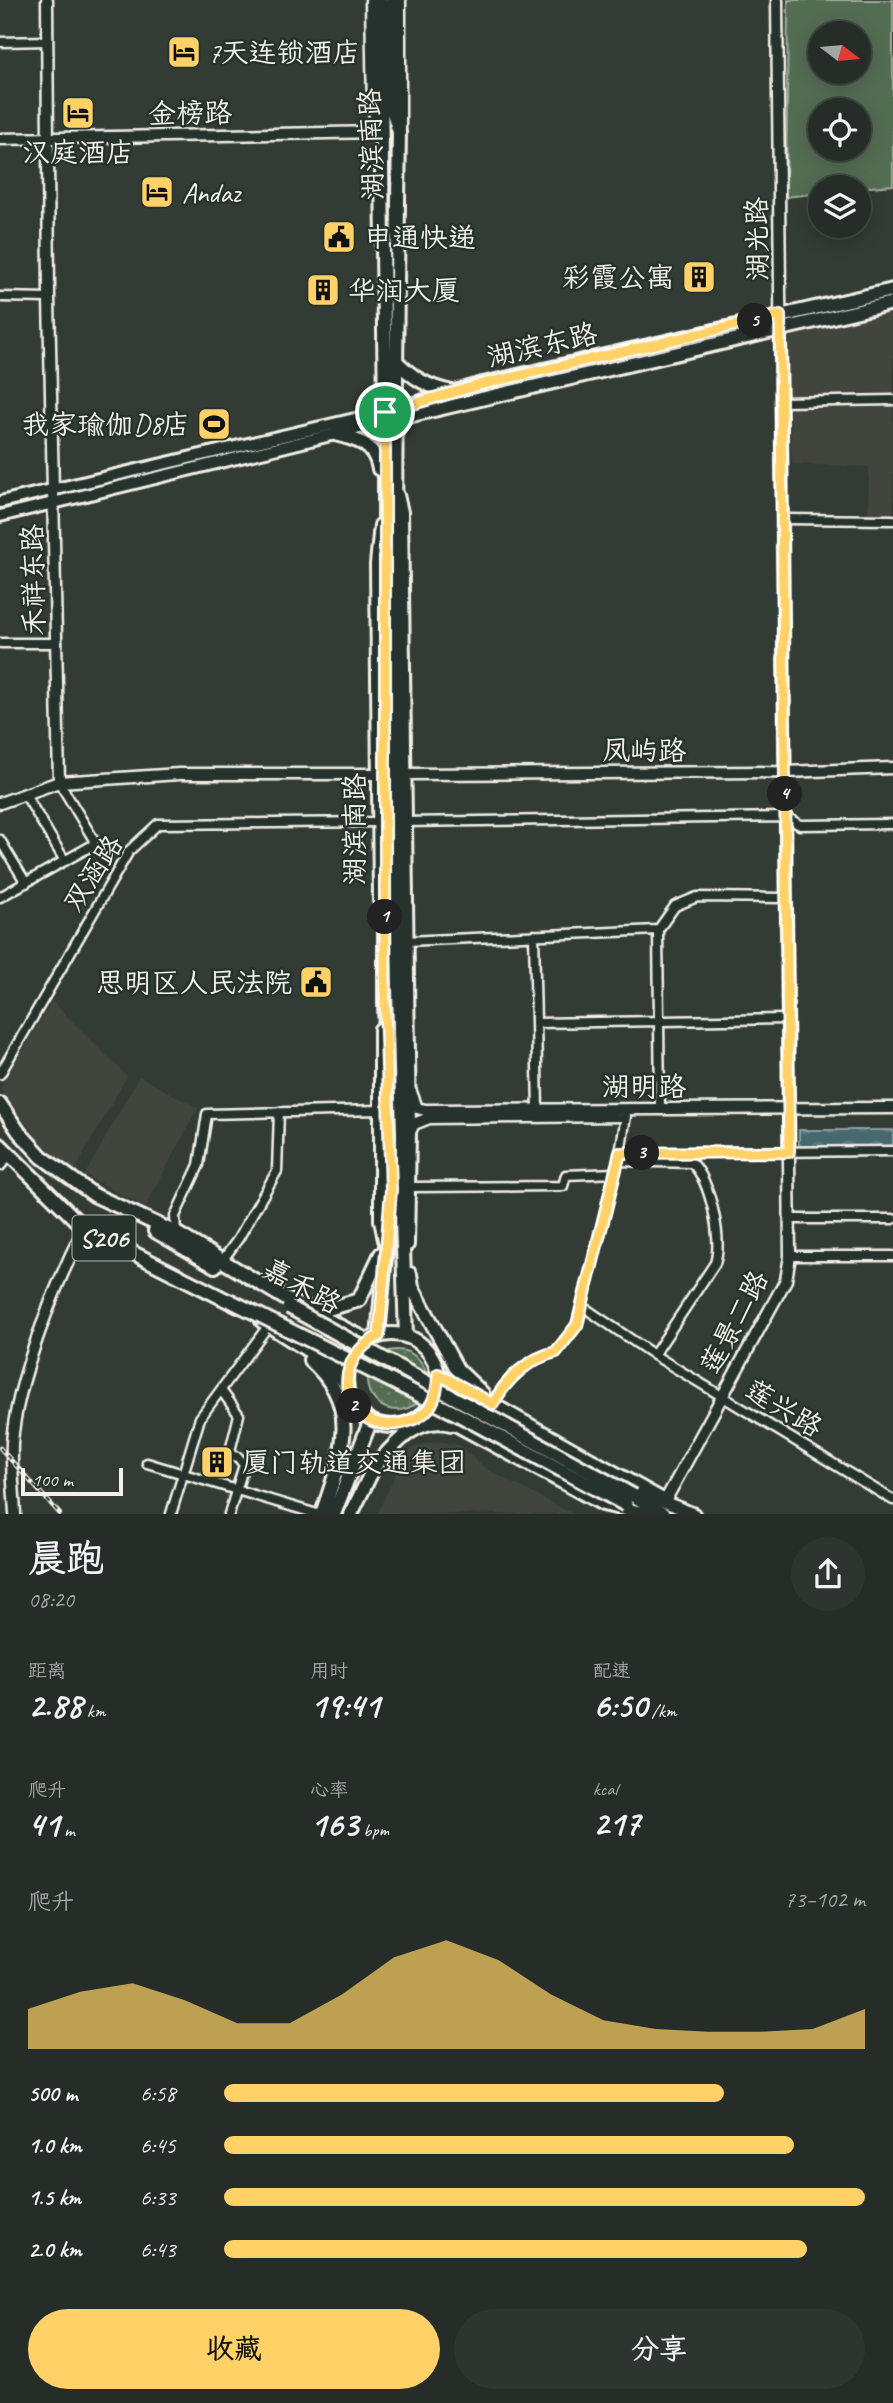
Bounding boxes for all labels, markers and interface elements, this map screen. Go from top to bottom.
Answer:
north arrow [808,21,872,84]
map controls [808,21,871,238]
hotel icon: 7天连锁酒店 [165,33,203,71]
place label: 7天连锁酒店 [208,35,361,70]
street label: 湖滨南路 [352,87,390,201]
hotel icon: 汉庭酒店 [59,94,97,132]
street label: 金榜路 [148,95,232,131]
button: locate [808,98,871,161]
place label: 汉庭酒店 [22,135,134,170]
hotel icon: Andaz [138,173,176,211]
place label: Andaz [182,175,243,210]
button: layers [808,175,871,238]
street label: 湖光路 [739,197,775,281]
public building icon: 申通快递 [320,218,358,256]
place label: 申通快递 [364,220,476,255]
building icon: 彩霞公寓 [680,258,718,296]
place label: 彩霞公寓 [562,260,674,295]
building icon: 华润大厦 [304,271,342,309]
place label: 华润大厦 [348,273,460,308]
pin: 5 [738,304,772,338]
text: 5 [750,308,759,332]
street label: 湖滨东路 [483,315,601,375]
pin [355,382,415,442]
icon: arrive [366,393,404,431]
sports icon: 我家瑜伽D8店 [195,405,233,443]
place label: 我家瑜伽D8店 [21,407,190,442]
street label: 禾祥东路 [15,524,51,636]
street label: 凤屿路 [602,733,686,768]
street label: 湖滨南路 [337,773,372,885]
pin: 4 [768,776,802,812]
text: 4 [780,781,789,805]
street label: 双涵路 [55,828,131,918]
pin: 1 [368,900,402,934]
text: 1 [380,904,389,928]
public building icon: 思明区人民法院 [297,963,335,1001]
place label: 思明区人民法院 [96,965,292,1000]
street label: 湖明路 [602,1069,686,1104]
pin: 3 [624,1136,660,1170]
text: 3 [637,1140,646,1164]
road number: S206 [72,1216,136,1260]
street label: 嘉禾路 [257,1250,347,1322]
street label: 莲景二路 [692,1264,776,1380]
street label: 莲兴路 [739,1371,829,1445]
pin: 2 [336,1388,372,1424]
text: 2 [349,1393,358,1417]
building icon: 厦门轨道交通集团 [198,1443,236,1481]
place label: 厦门轨道交通集团 [242,1445,466,1480]
scale bar [21,1465,122,1497]
text: 100 m [32,1468,73,1492]
text: 晨跑 [28,1535,104,1582]
button: share [791,1537,865,1611]
text: 08:20 [28,1585,74,1614]
text: 距离 [28,1659,66,1683]
text: 用时 [310,1659,348,1683]
text: 配速 [593,1659,631,1683]
text: 2.88 [28,1683,82,1728]
text: 19:41 [310,1683,380,1728]
text: 6:50 [593,1683,647,1728]
text: km [82,1699,105,1723]
text: /km [647,1699,676,1723]
text: kcal [593,1777,618,1801]
text: 爬升 [28,1778,66,1802]
text: 心率 [310,1778,348,1802]
text: 217 [593,1801,640,1846]
text: 41 [28,1802,60,1847]
text: 163 [310,1802,358,1847]
text: m [60,1818,75,1842]
text: bpm [358,1818,389,1842]
text: 73–102 m [785,1885,865,1914]
text: 爬升 [28,1887,74,1916]
text: 500 m [28,2079,77,2108]
text: 6:58 [140,2079,176,2108]
text: 1.0 km [28,2131,82,2160]
text: 6:45 [140,2131,176,2160]
text: 1.5 km [28,2183,81,2212]
text: 6:33 [140,2183,176,2212]
text: 2.0 km [28,2235,82,2264]
text: 6:43 [140,2235,176,2264]
button: 收藏 [28,2309,440,2389]
button: 分享 [454,2309,865,2389]

